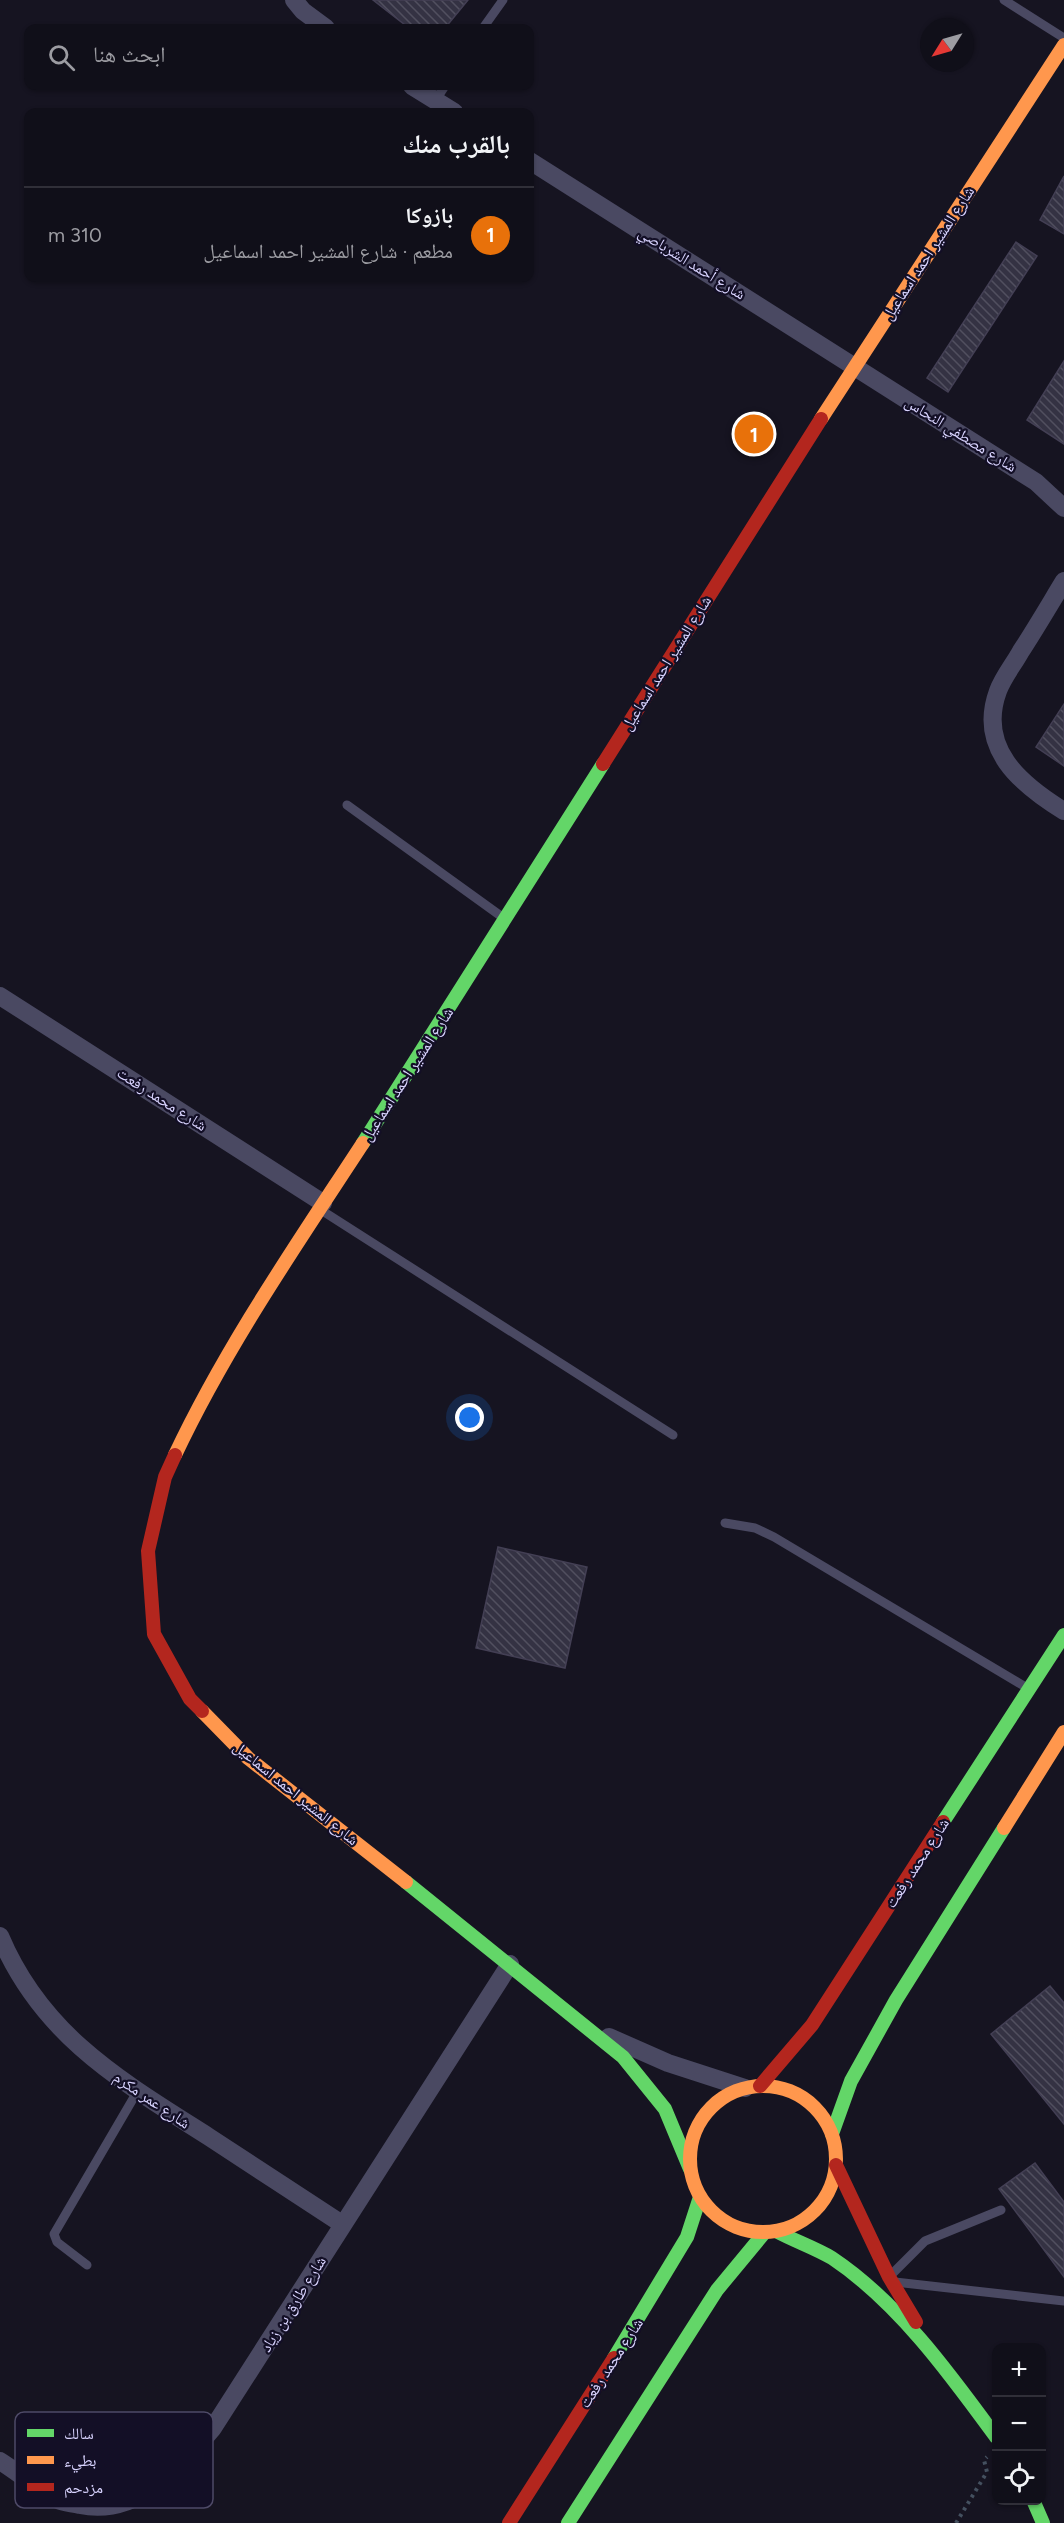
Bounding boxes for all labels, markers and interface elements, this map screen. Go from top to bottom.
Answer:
north arrow [920,18,974,72]
search box [24,24,534,90]
icon: search [45,41,78,74]
text: ابحث هنا [93,41,166,68]
text: بالقرب منك [402,128,510,160]
street label: شارع المشير احمد اسماعيل [878,183,979,324]
text: بازوكا [405,202,453,229]
street label: شارع أحمد الشرباصي [633,222,749,306]
text: 310 m [48,223,102,247]
text: 1 [486,223,495,247]
text: مطعم · شارع المشير احمد اسماعيل [203,239,453,263]
street label: شارع مصطفي النحاس [900,392,1020,479]
pin: 1 [734,412,774,456]
street label: شارع المشير احمد اسماعيل [617,592,716,734]
street label: شارع المشير احمد اسماعيل [357,1004,458,1145]
street label: شارع محمد رفعت [113,1063,210,1136]
your location [455,1403,484,1432]
street label: شارع المشير احمد اسماعيل [229,1737,362,1850]
street label: شارع محمد رفعت [881,1815,954,1912]
street label: شارع عمر مكرم [109,2067,194,2133]
street label: شارع طارق بن زياد [256,2253,331,2356]
street label: شارع محمد رفعت [575,2315,648,2412]
map controls [992,2343,1046,2505]
button: + [992,2343,1046,2397]
button: − [992,2397,1046,2451]
legend [15,2412,213,2508]
text: سالك [64,2424,94,2443]
text: بطيء [64,2451,96,2473]
button: locate [992,2451,1046,2505]
text: مزدحم [64,2478,103,2498]

